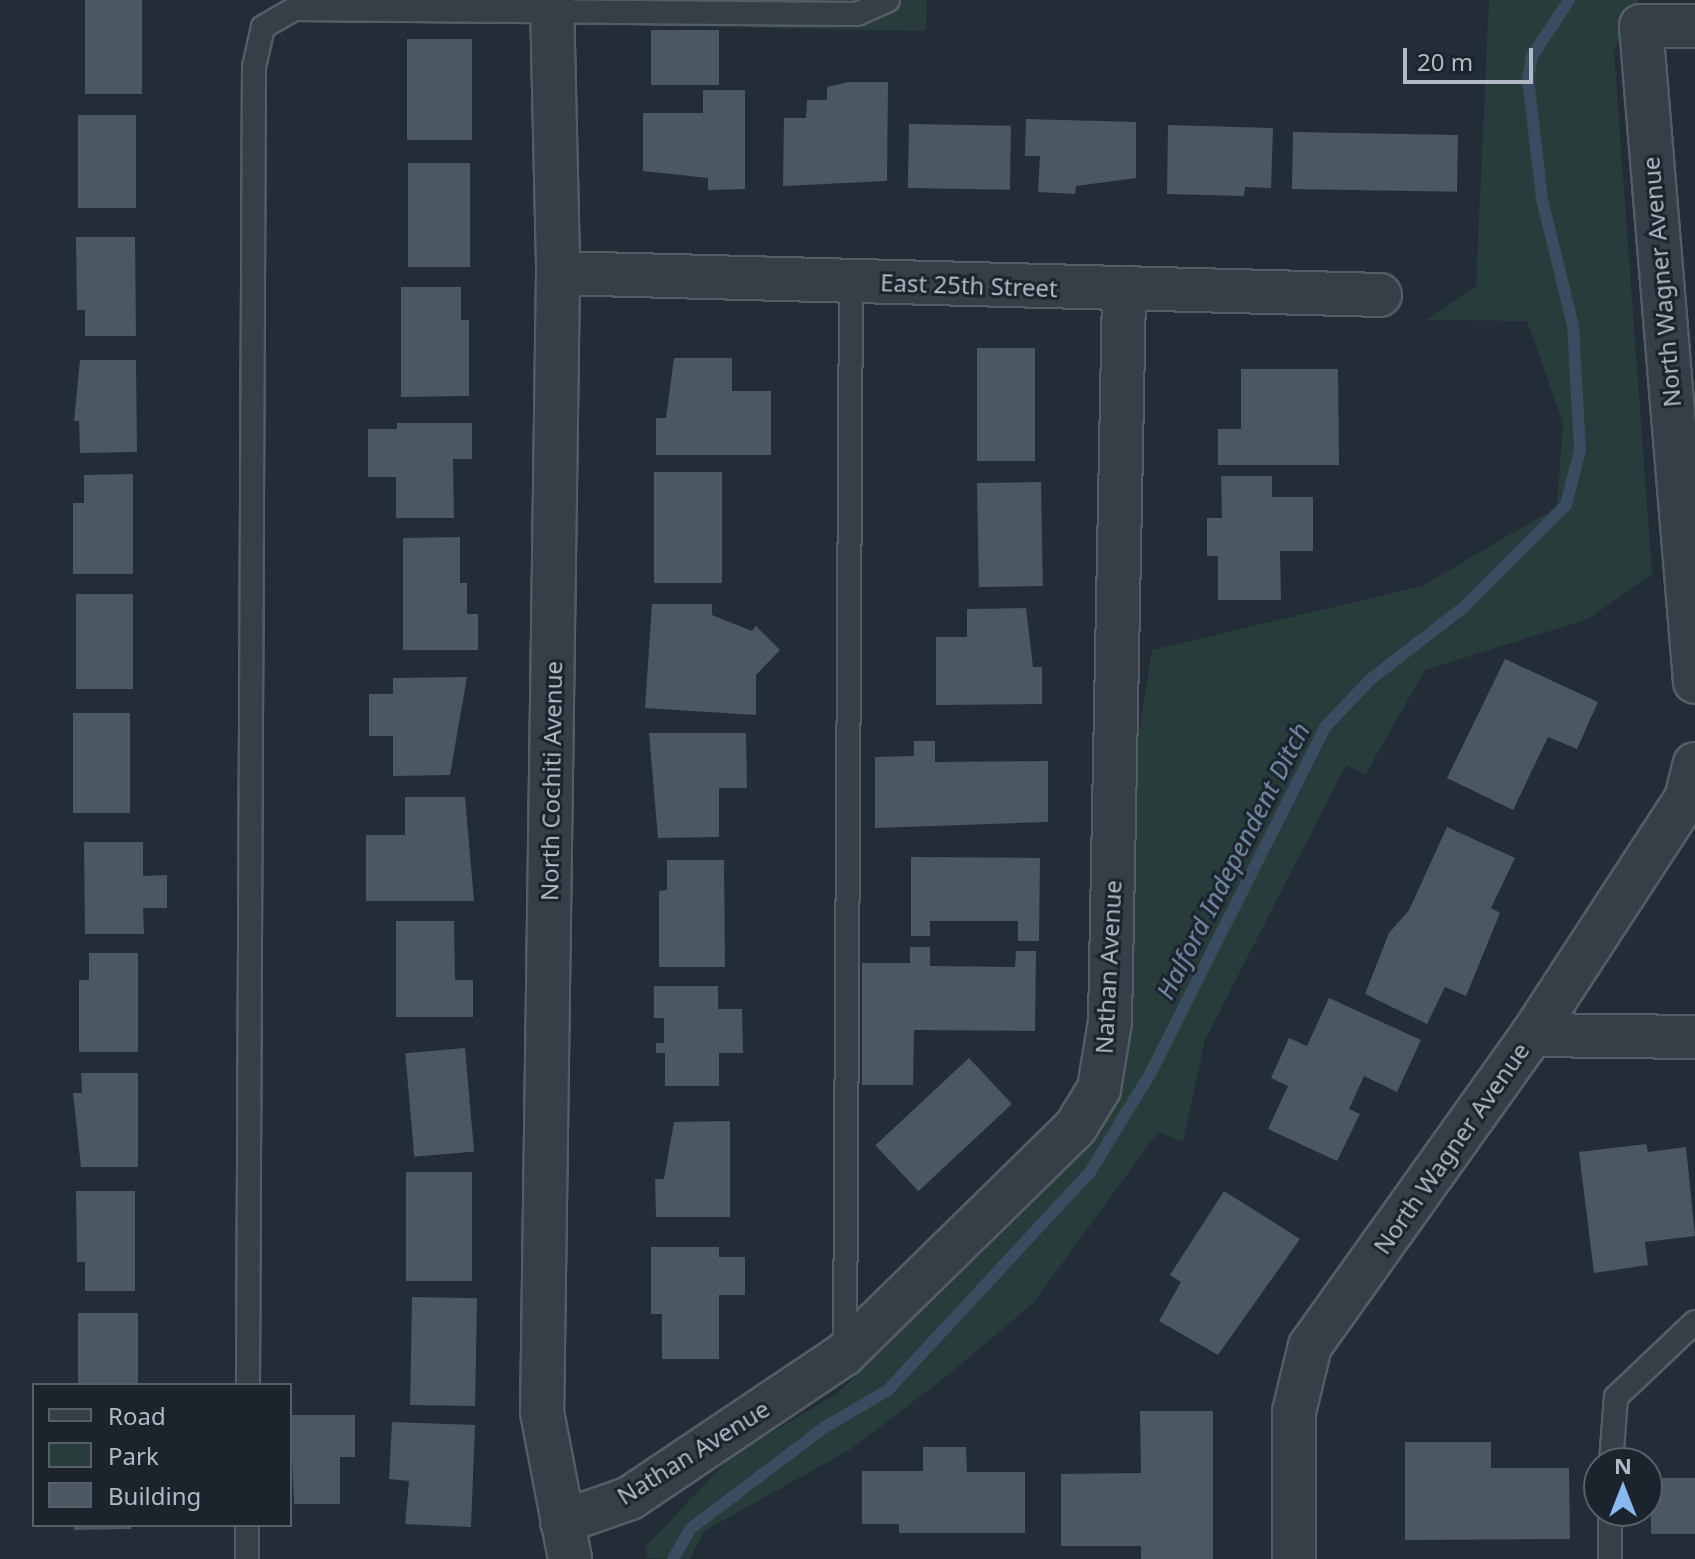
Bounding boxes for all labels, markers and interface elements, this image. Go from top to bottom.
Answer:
scale bar [1407,32,1537,82]
text: 20 m [1417,45,1473,78]
street label: North Wagner Avenue [1636,156,1686,408]
street label: East 25th Street [880,268,1058,302]
street label: North Cochiti Avenue [535,661,567,901]
water label: Halford Independent Ditch [1150,717,1316,1005]
street label: Nathan Avenue [1089,879,1127,1055]
street label: North Wagner Avenue [1367,1037,1535,1259]
legend [32,1383,292,1527]
street label: Nathan Avenue [612,1394,774,1510]
text: Road [108,1399,166,1432]
text: Park [108,1439,159,1472]
north arrow [1583,1447,1663,1527]
text: N [1614,1450,1632,1480]
text: Building [108,1479,201,1512]

